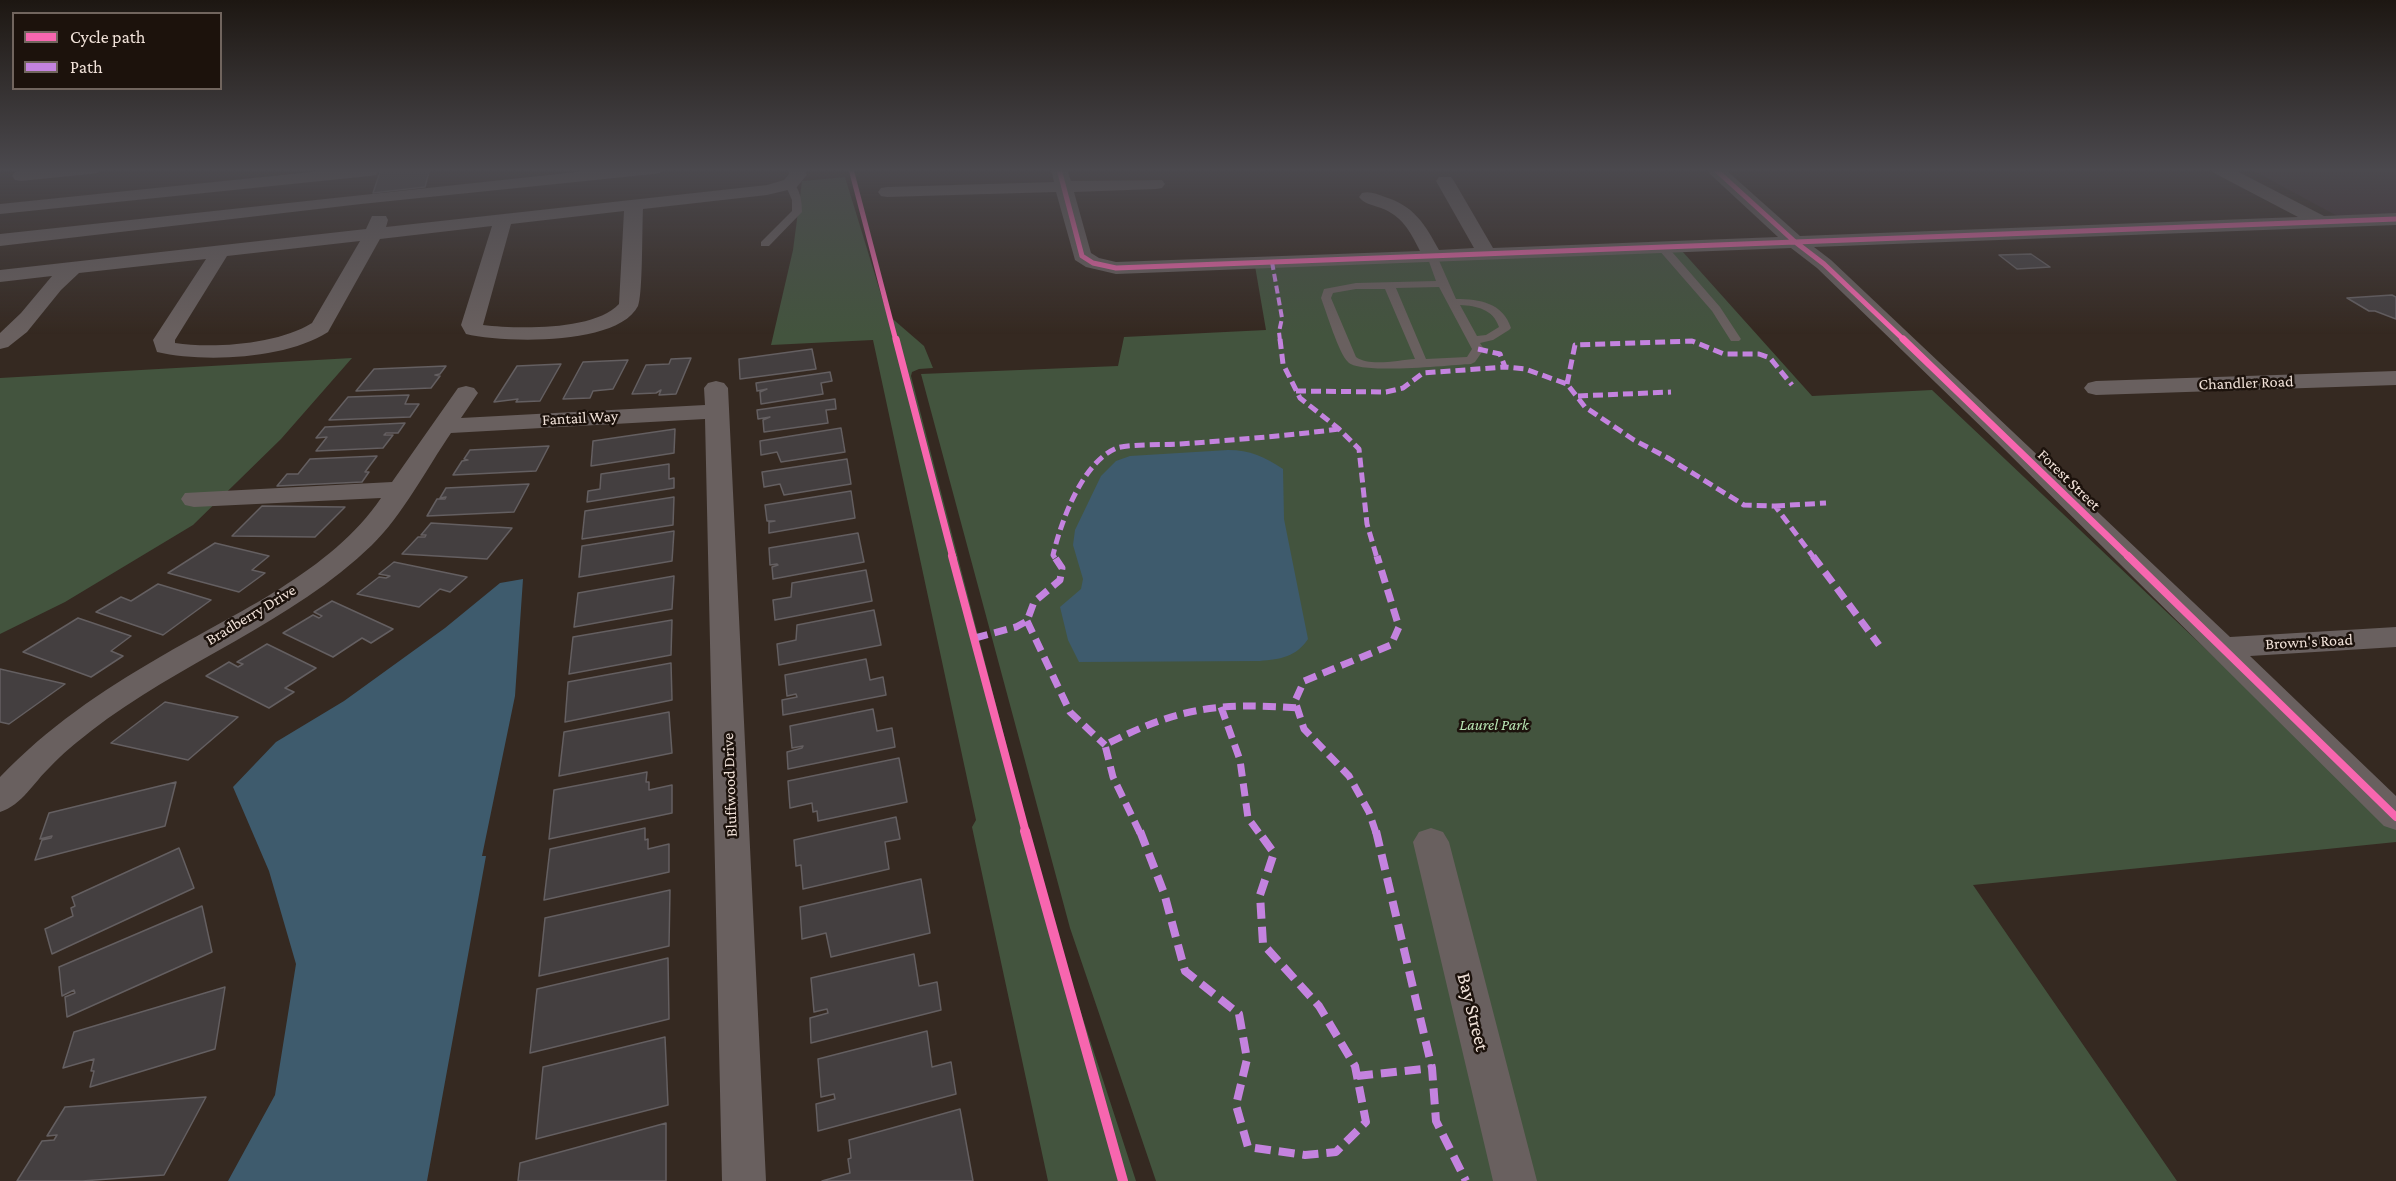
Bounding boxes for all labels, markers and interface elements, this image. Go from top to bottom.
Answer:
legend [12,12,222,90]
text: Cycle path [70,27,145,47]
text: Path [70,57,103,77]
street label: Chandler Road [2198,372,2294,394]
street label: Fantail Way [541,406,619,430]
street label: Forest Street [2034,445,2104,515]
street label: Bradberry Drive [202,581,300,649]
street label: Brown's Road [2265,630,2353,654]
park label: Laurel Park [1459,715,1529,735]
street label: Bluffwood Drive [719,732,741,838]
street label: Bay Street [1452,970,1494,1054]

